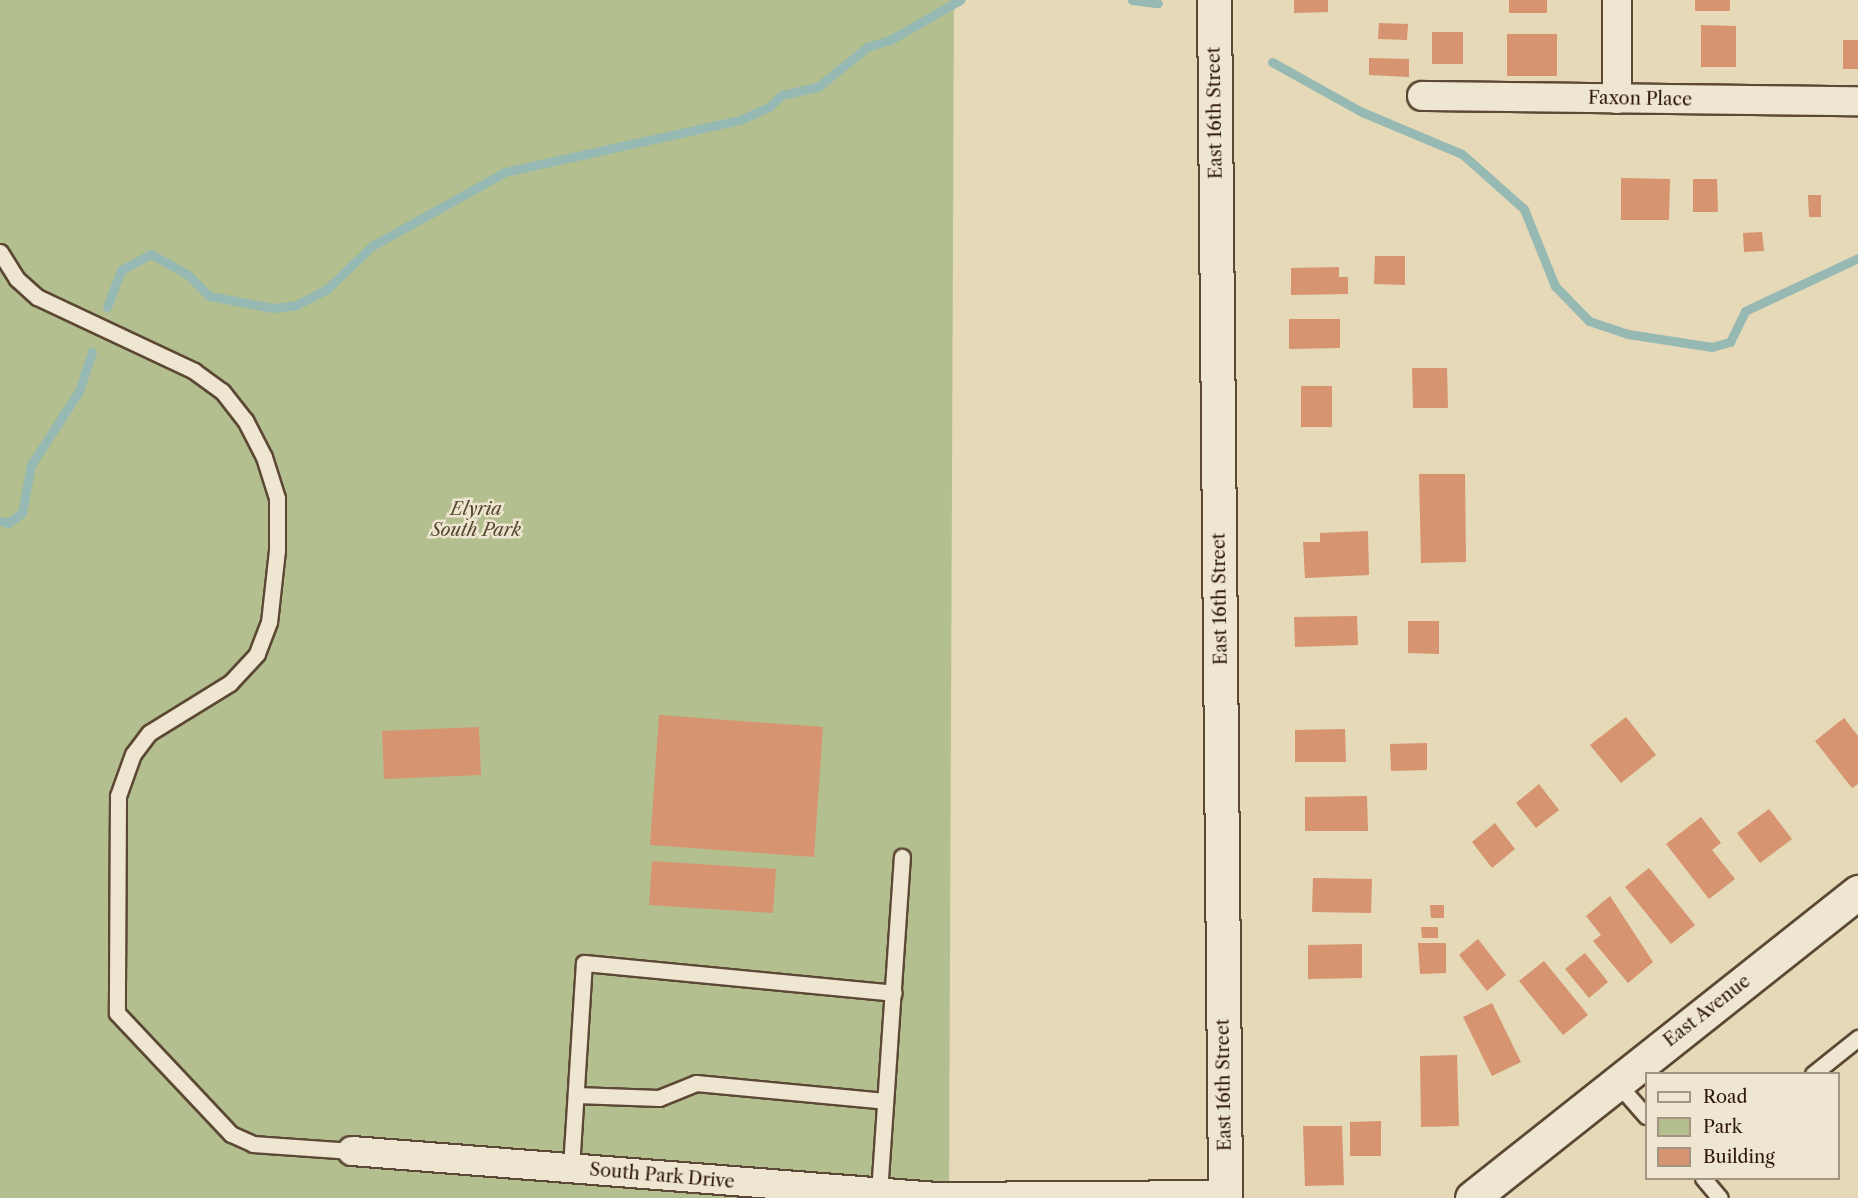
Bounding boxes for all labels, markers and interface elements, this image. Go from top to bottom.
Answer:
street label: East 16th Street [1203,47,1227,179]
street label: Faxon Place [1588,87,1692,111]
park label: Elyria South Park [431,499,521,542]
street label: East 16th Street [1208,533,1232,665]
street label: East Avenue [1659,970,1755,1052]
street label: East 16th Street [1212,1019,1236,1151]
legend [1645,1072,1840,1180]
text: Road [1703,1086,1748,1108]
text: Park [1703,1116,1742,1138]
text: Building [1703,1146,1775,1168]
street label: South Park Drive [588,1159,736,1193]

